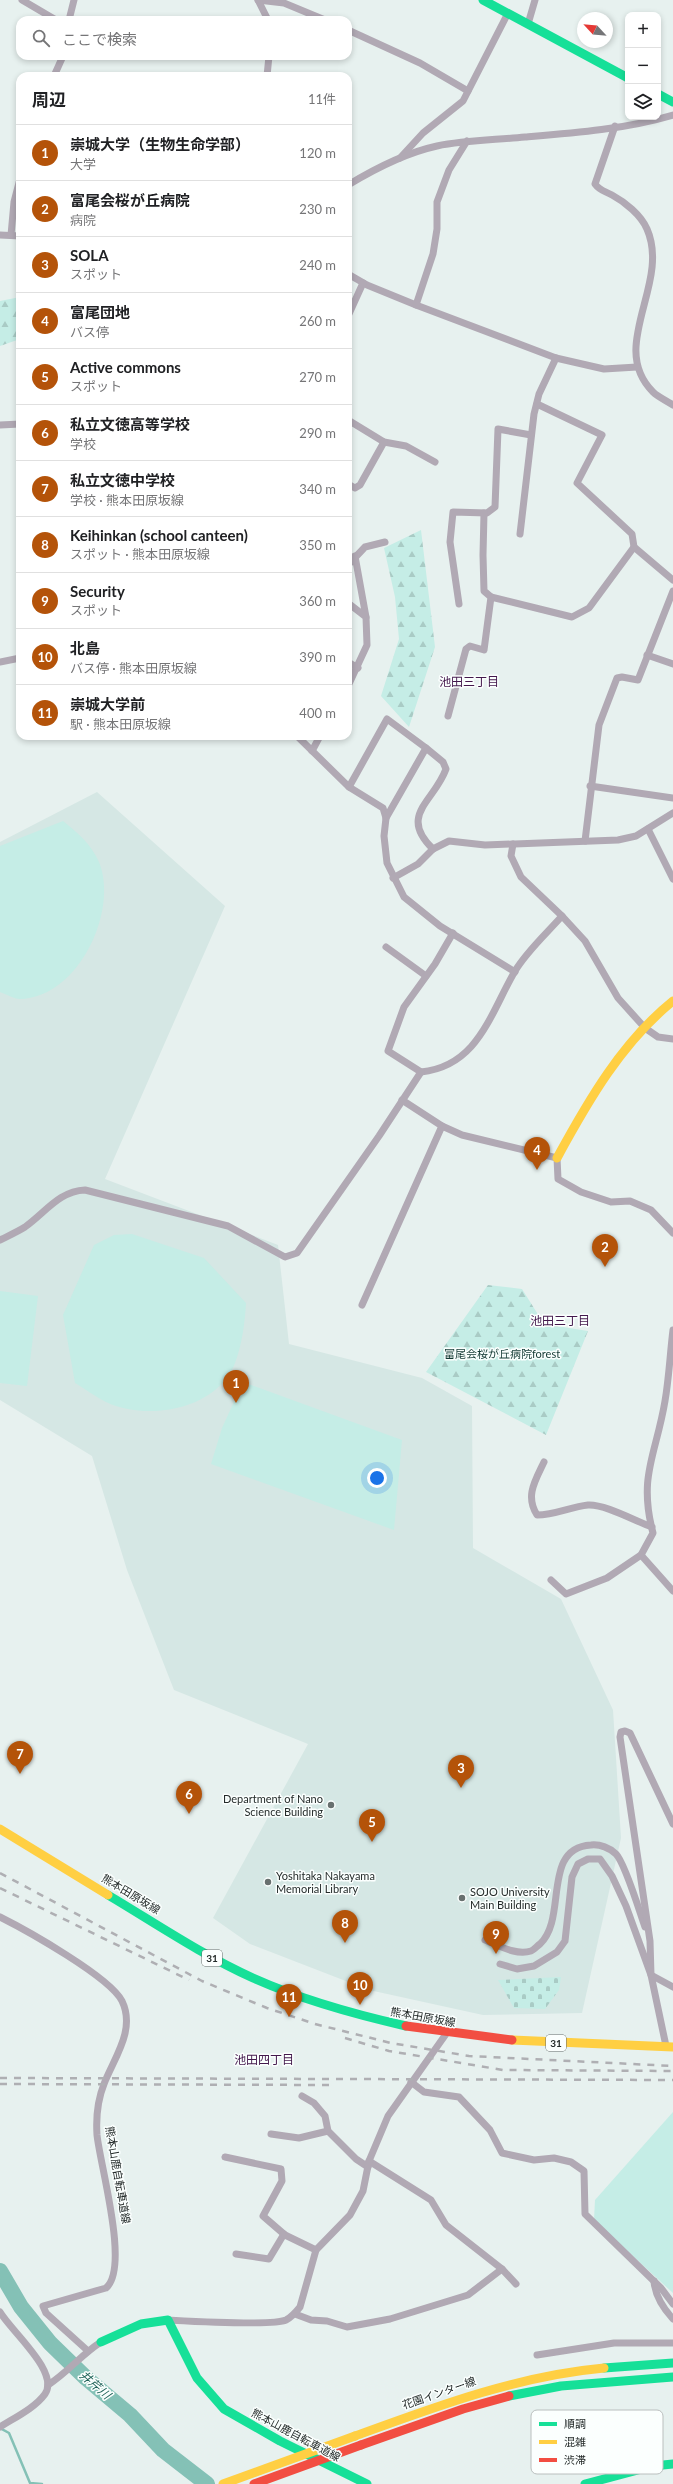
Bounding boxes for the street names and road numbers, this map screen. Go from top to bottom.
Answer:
street label: 熊本田原坂線 [100,1871,163,1916]
road number: 31 [202,1950,222,1966]
street label: 熊本田原坂線 [389,2004,457,2029]
road number: 31 [546,2035,566,2051]
street label: 熊本山鹿自転車道線 [103,2125,133,2225]
street label: 花園インター線 [400,2374,477,2411]
street label: 熊本山鹿自転車道線 [249,2406,343,2464]

